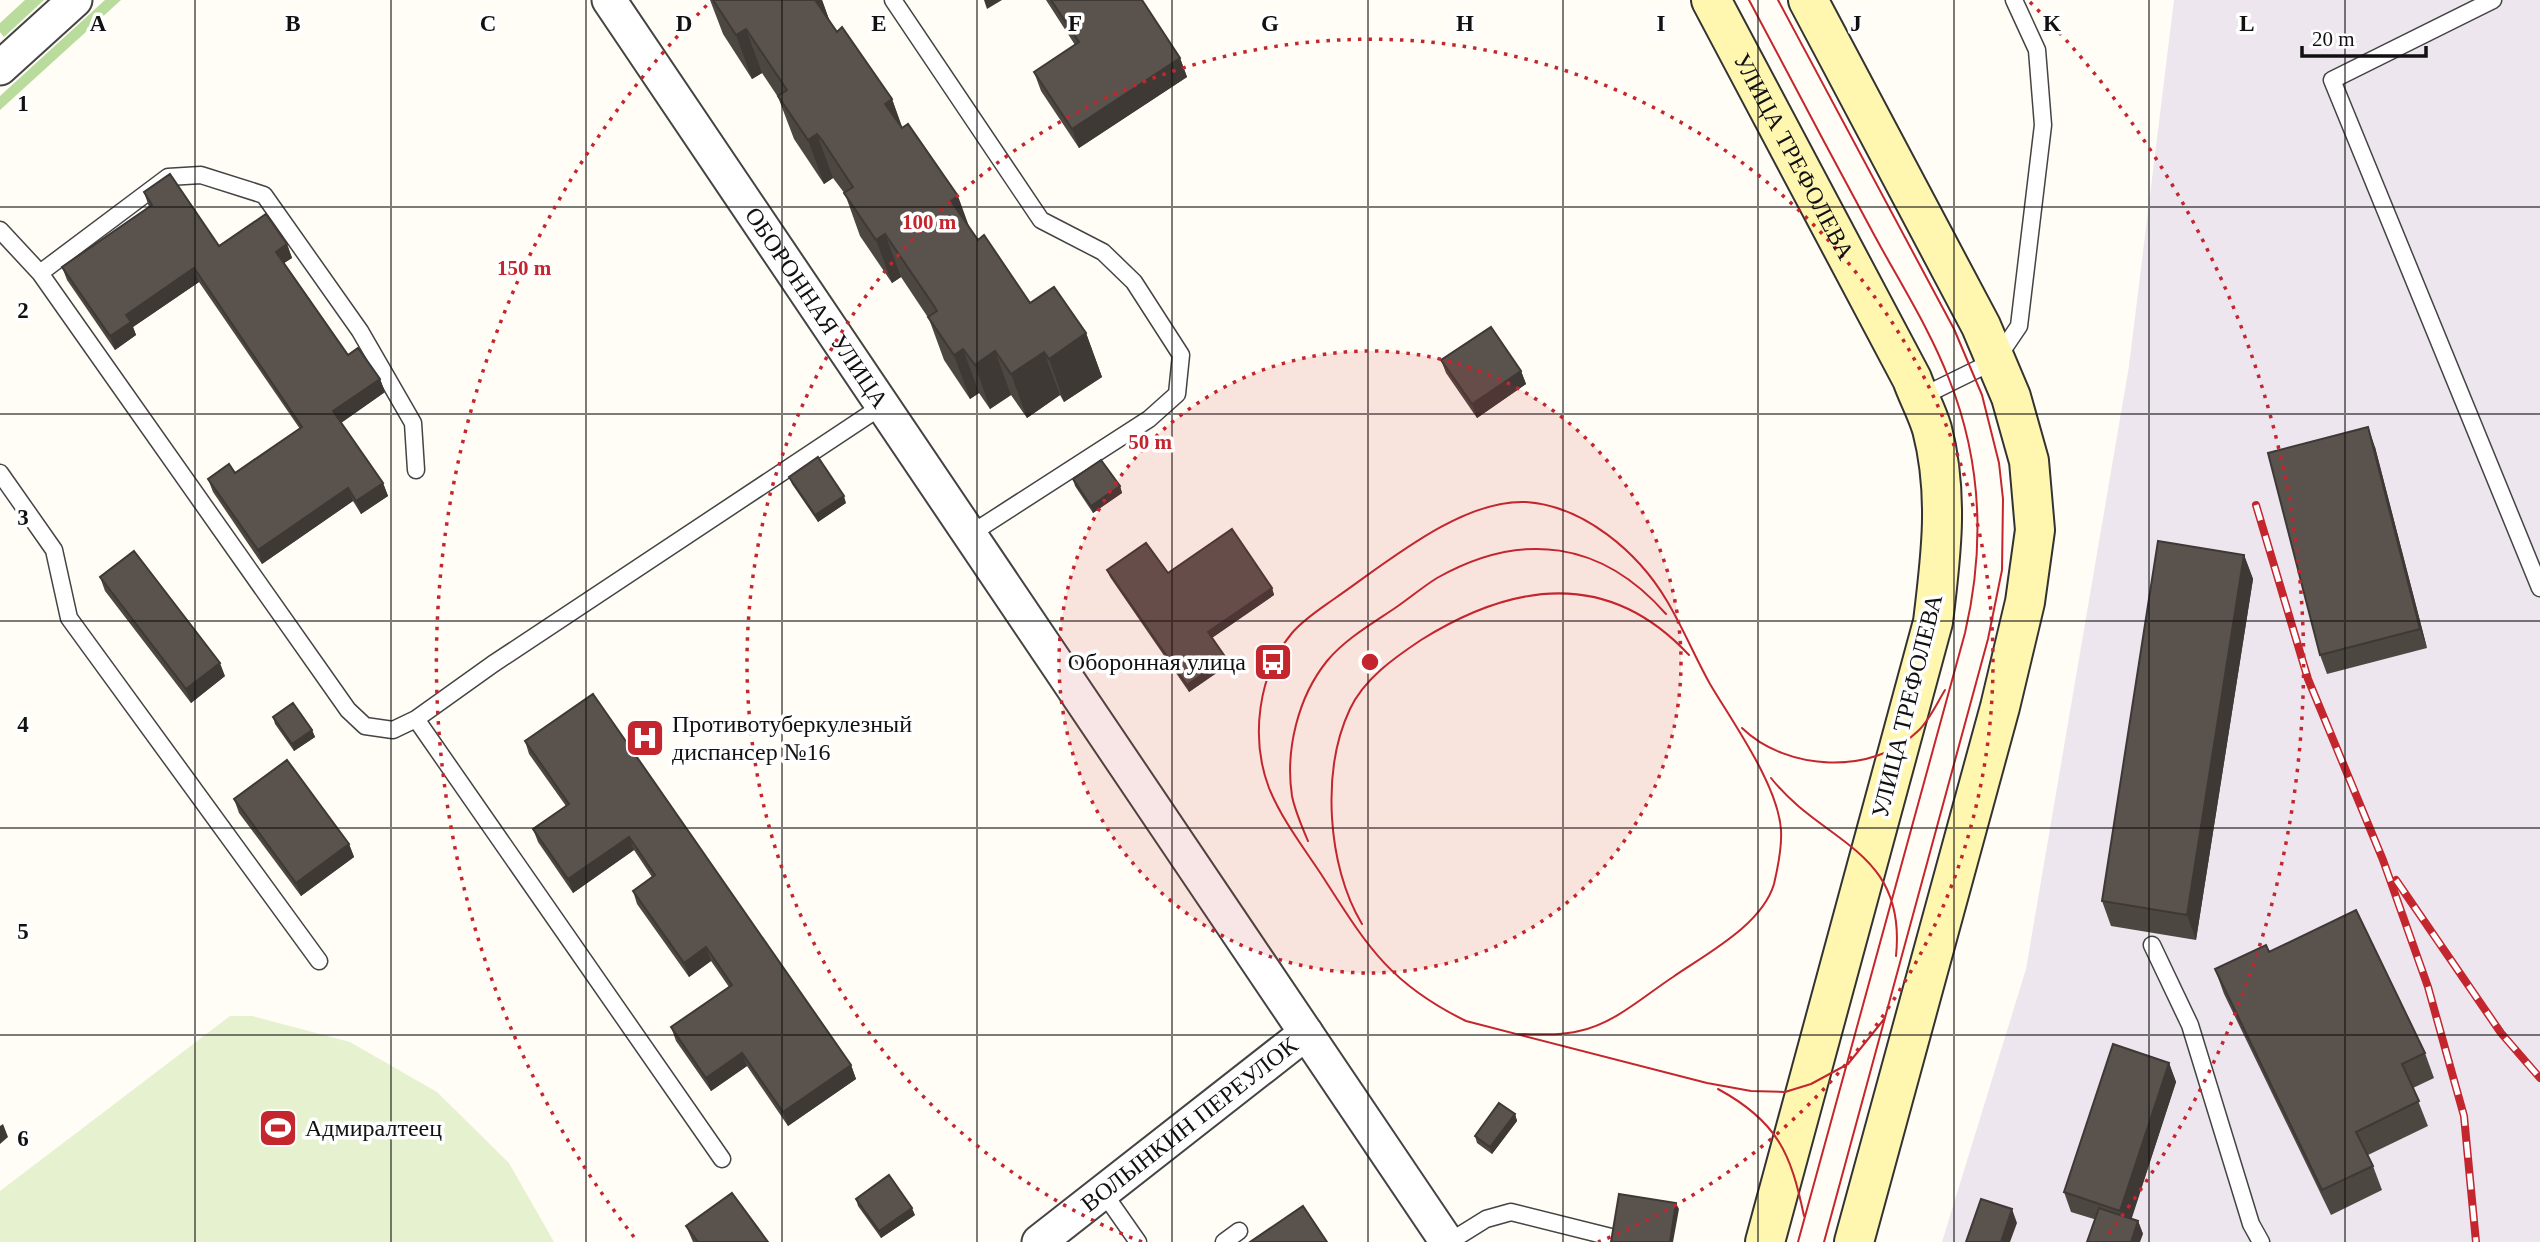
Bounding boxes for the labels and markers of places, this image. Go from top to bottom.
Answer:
bus stop icon: Оборонная улица [1252,641,1294,683]
place label: Оборонная улица [1068,649,1246,675]
centre of rings [1358,650,1382,674]
place label: Противотуберкулезный диспансер №16 [672,711,912,765]
hospital icon: Противотуберкулезный диспансер №16 [624,717,666,759]
sports icon: Адмиралтеец [257,1107,299,1149]
place label: Адмиралтеец [305,1115,442,1141]

